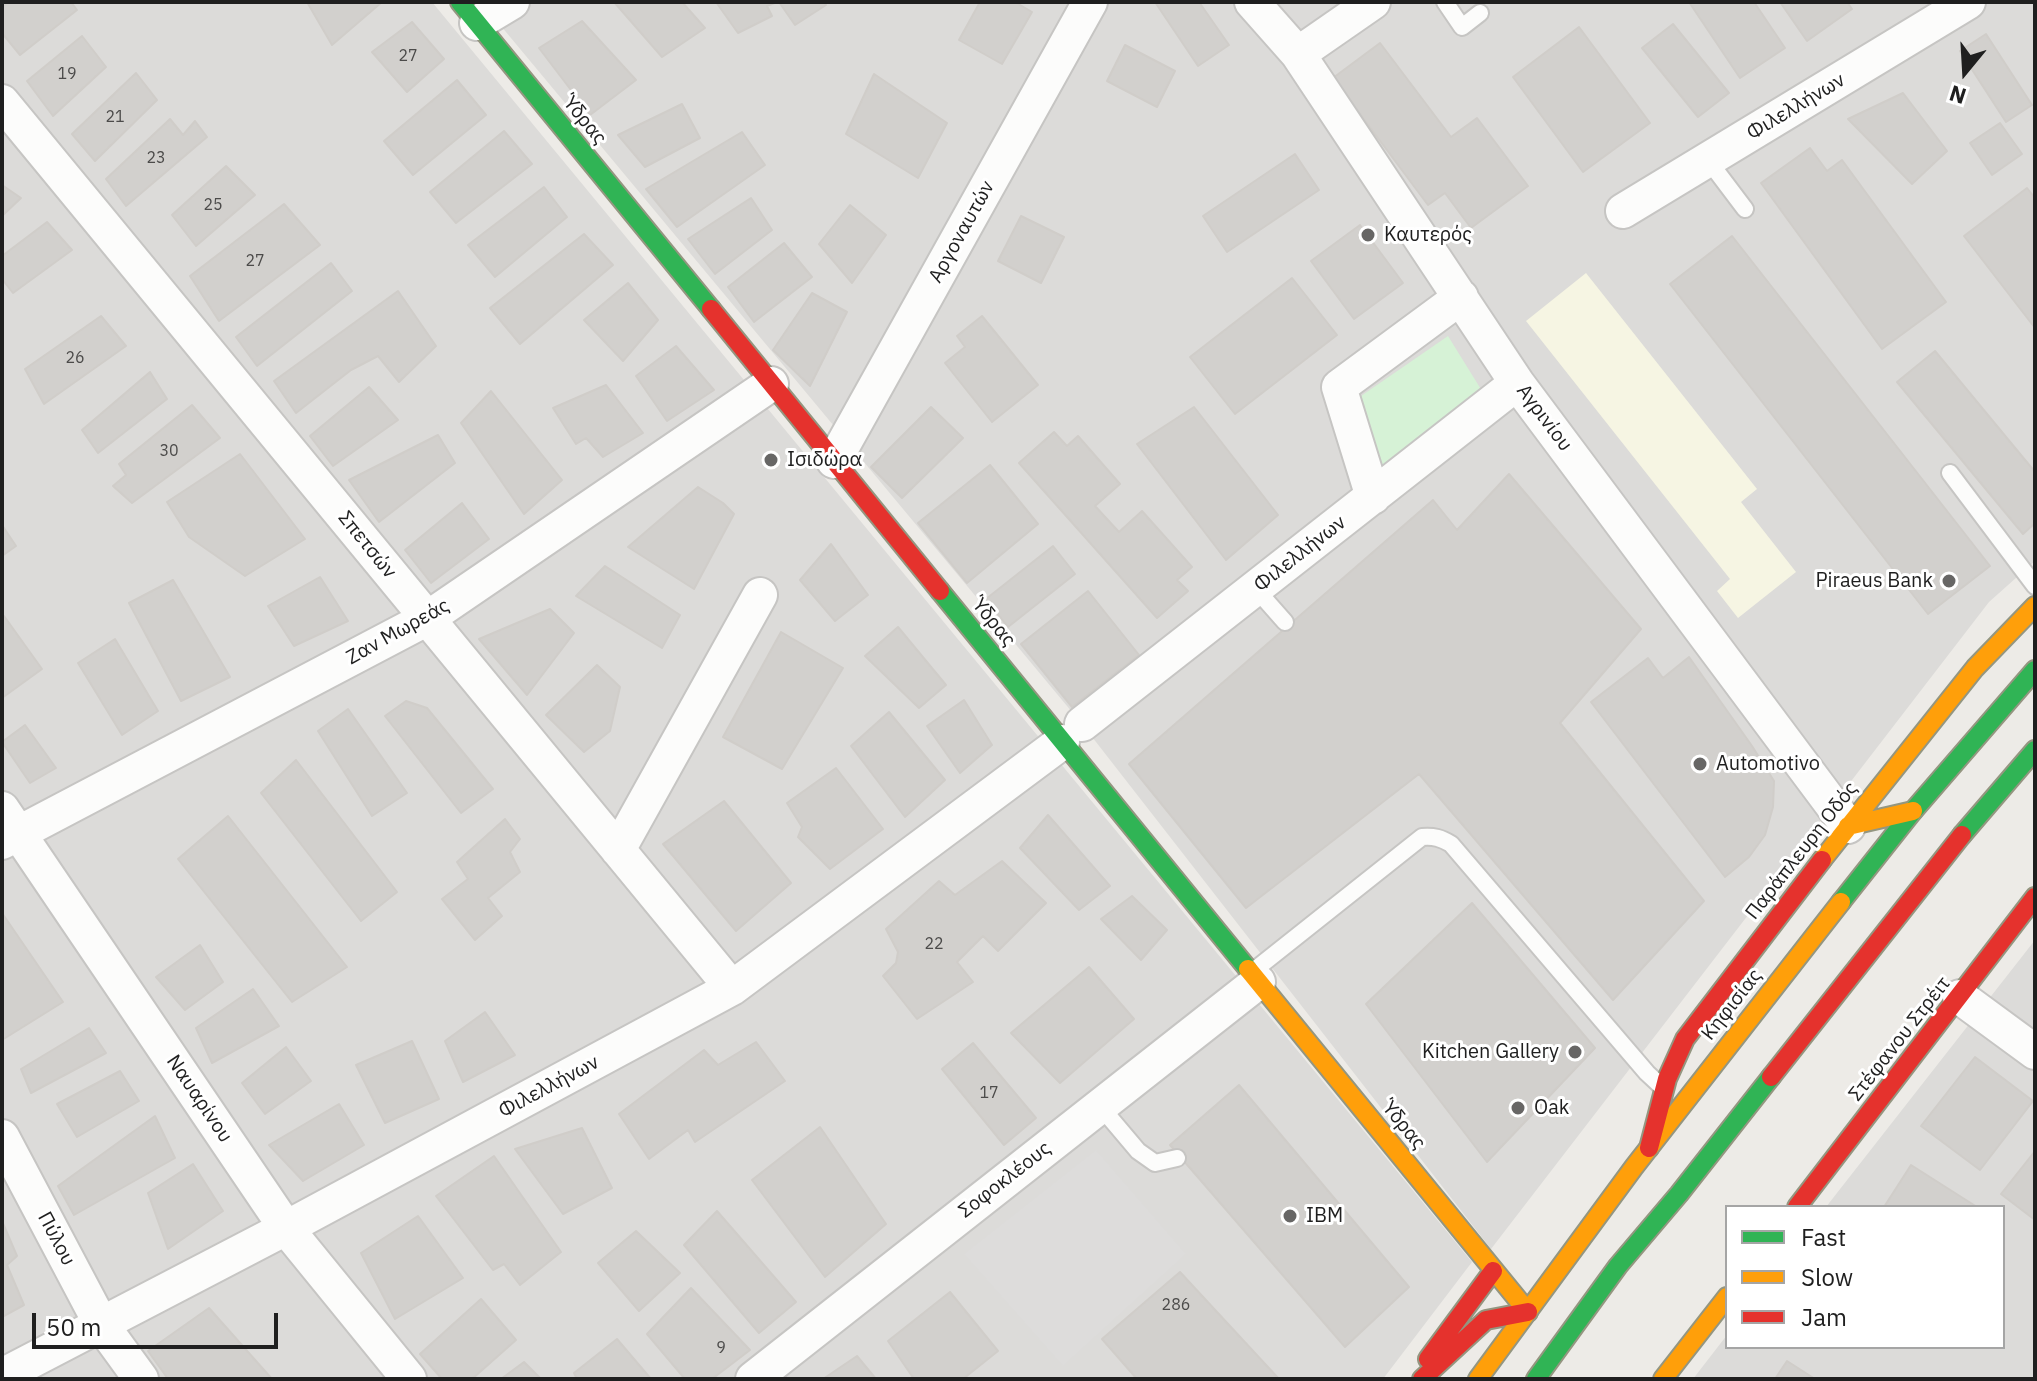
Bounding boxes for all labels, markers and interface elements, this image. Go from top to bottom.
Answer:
north arrow [1925,32,2005,112]
house number: 27 [398,46,418,66]
house number: 19 [57,64,77,84]
street label: Φιλελλήνων [1743,68,1849,146]
text: N [1945,79,1969,112]
street label: Ύδρας [557,90,611,150]
house number: 21 [105,107,125,127]
house number: 23 [146,148,166,168]
street label: Αργοναυτών [924,177,1000,287]
house number: 25 [203,195,223,215]
place label: Καυτερός [1384,223,1472,247]
marker: Καυτερός [1359,226,1377,244]
house number: 27 [245,251,265,271]
house number: 26 [65,348,85,368]
street label: Αγρινίου [1511,380,1577,456]
house number: 30 [159,441,179,461]
place label: Ισιδώρα [787,448,862,472]
marker: Ισιδώρα [762,451,780,469]
street label: Σπετσών [333,507,401,583]
street label: Φιλελλήνων [1249,511,1351,597]
place label: Piraeus Bank [1816,569,1933,593]
marker: Piraeus Bank [1940,572,1958,590]
street label: Ύδρας [966,592,1020,652]
street label: Ζαν Μωρεάς [342,594,454,670]
place label: Automotivo [1716,752,1820,776]
marker: Automotivo [1691,755,1709,773]
street label: Παράπλευρη Οδός [1741,777,1863,925]
house number: 22 [924,934,944,954]
street label: Κηφισίας [1697,965,1767,1045]
street label: Στέφανου Στρέιτ [1844,972,1956,1106]
place label: Kitchen Gallery [1422,1040,1559,1064]
marker: Kitchen Gallery [1566,1043,1584,1061]
street label: Ναυαρίνου [161,1051,237,1147]
street label: Φιλελλήνων [495,1051,603,1123]
house number: 17 [979,1083,999,1103]
street label: Ύδρας [1376,1095,1430,1155]
place label: Oak [1534,1096,1569,1120]
marker: Oak [1509,1099,1527,1117]
street label: Σοφοκλέους [954,1137,1056,1223]
place label: IBM [1306,1204,1343,1228]
legend [1725,1205,2005,1349]
marker: IBM [1281,1207,1299,1225]
street label: Πύλου [32,1208,80,1270]
text: Fast [1801,1221,1846,1253]
text: Slow [1801,1261,1853,1293]
house number: 286 [1162,1295,1190,1315]
scale bar [36,1297,282,1347]
text: Jam [1801,1301,1847,1333]
text: 50 m [46,1311,101,1343]
house number: 9 [716,1338,726,1358]

